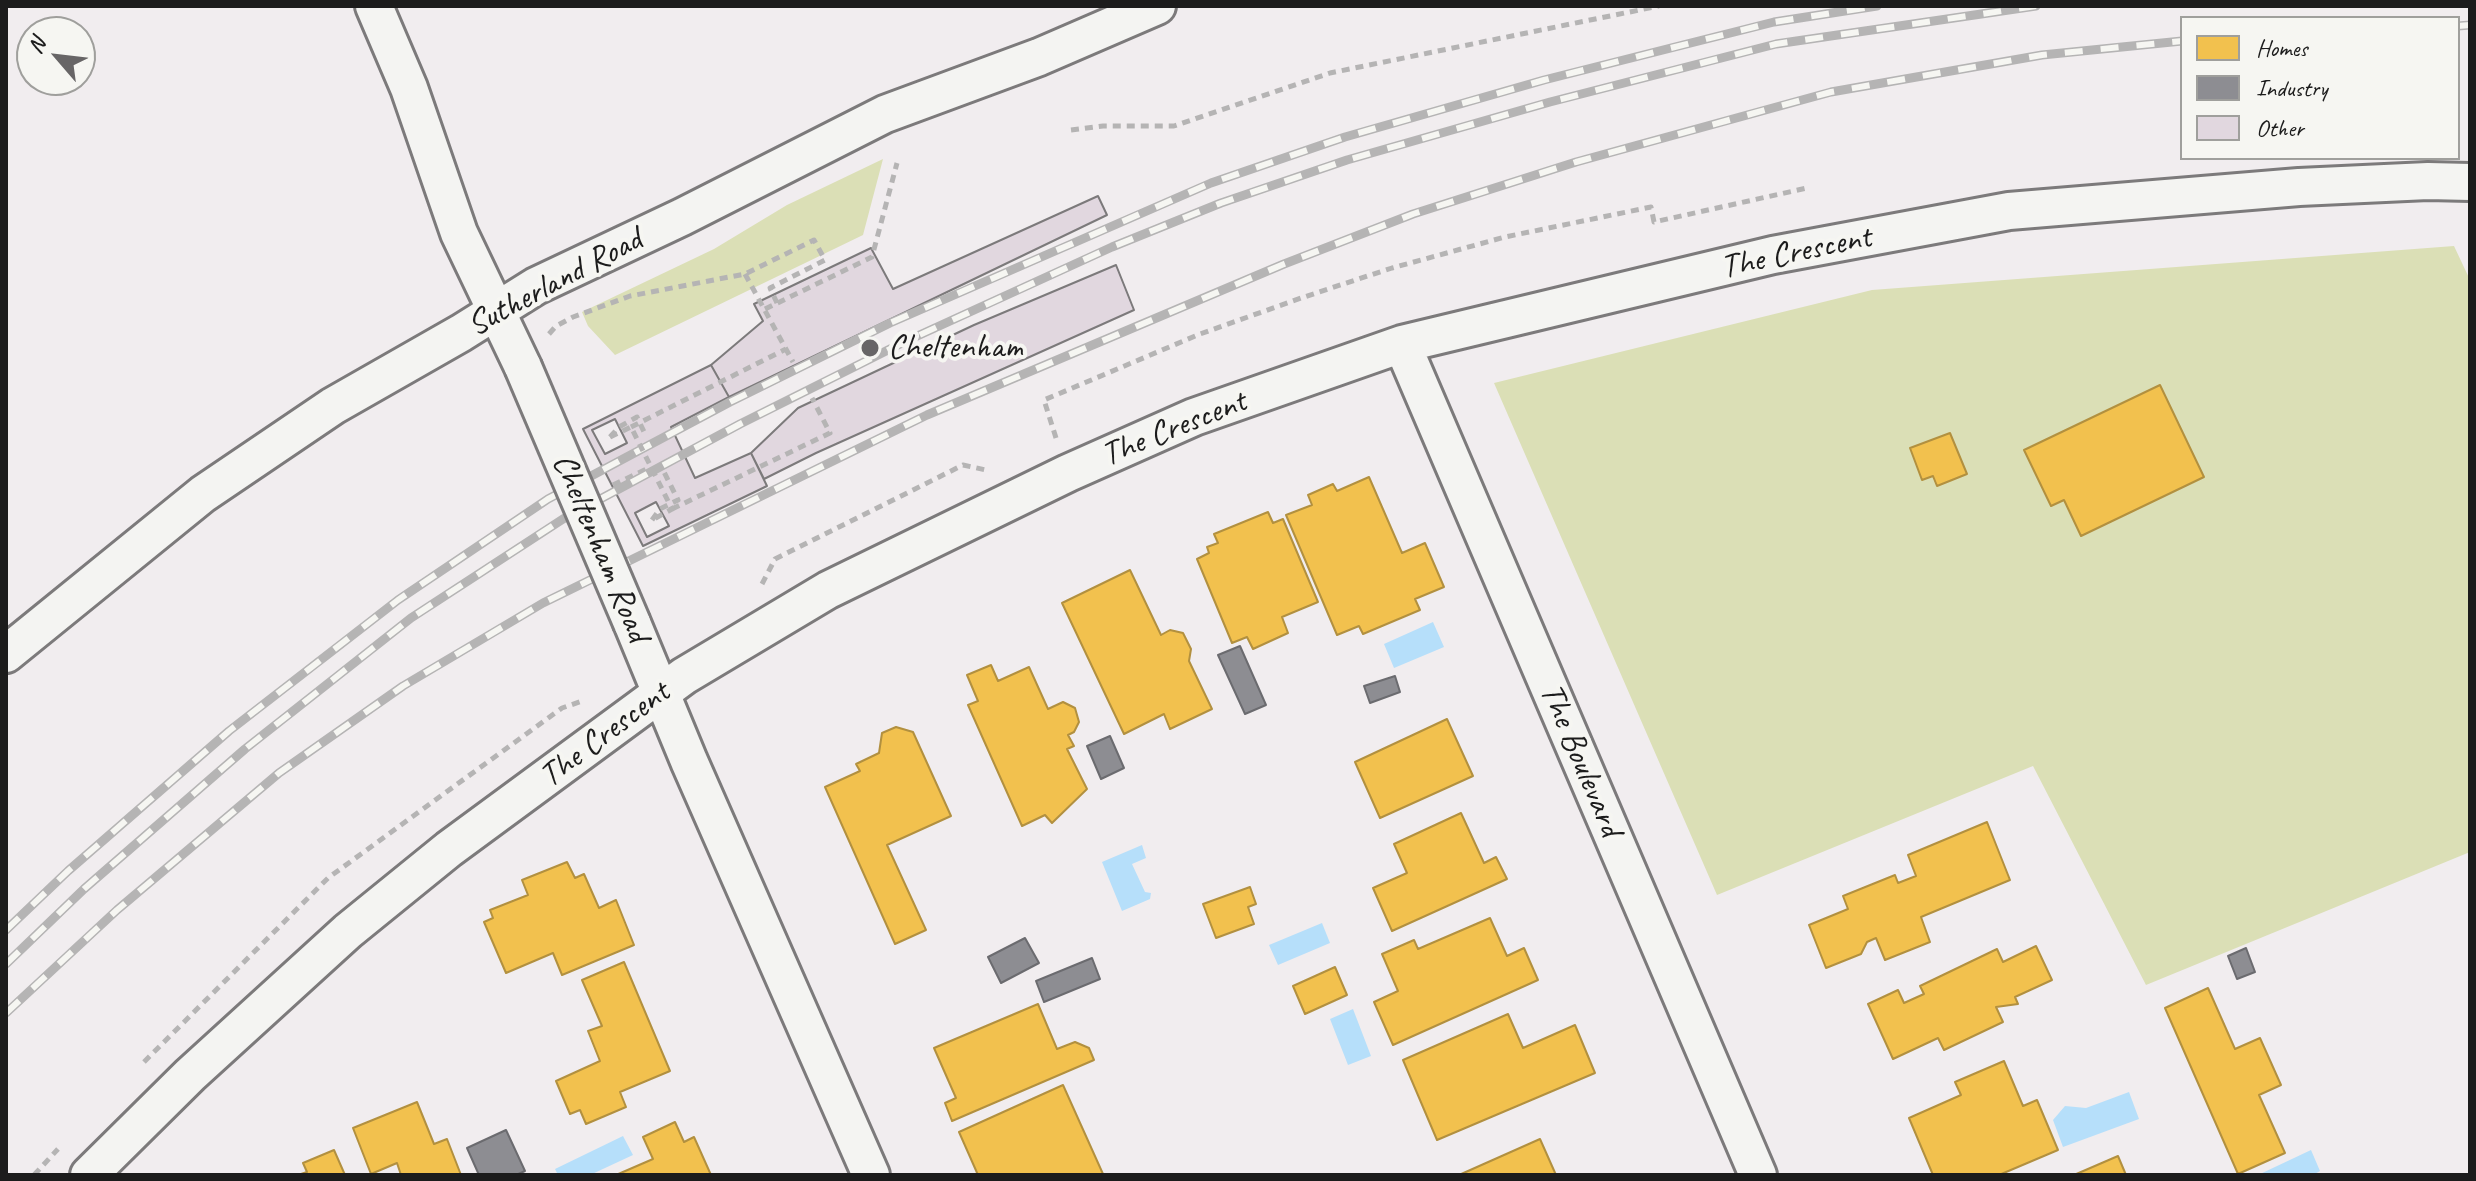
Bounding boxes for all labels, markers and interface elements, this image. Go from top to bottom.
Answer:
north arrow [16,16,96,96]
legend [2180,16,2460,160]
text: N [21,33,52,58]
text: Homes [2256,33,2307,63]
text: Industry [2256,73,2327,103]
text: Other [2256,113,2304,143]
street label: The Crescent [1717,217,1875,289]
street label: Sutherland Road [461,220,649,346]
place label: Cheltenham [888,328,1023,368]
marker: Cheltenham [859,337,881,359]
street label: The Crescent [1096,382,1252,476]
street label: Cheltenham Road [542,448,658,648]
street label: The Crescent [532,673,678,797]
street label: The Boulevard [1530,677,1630,843]

